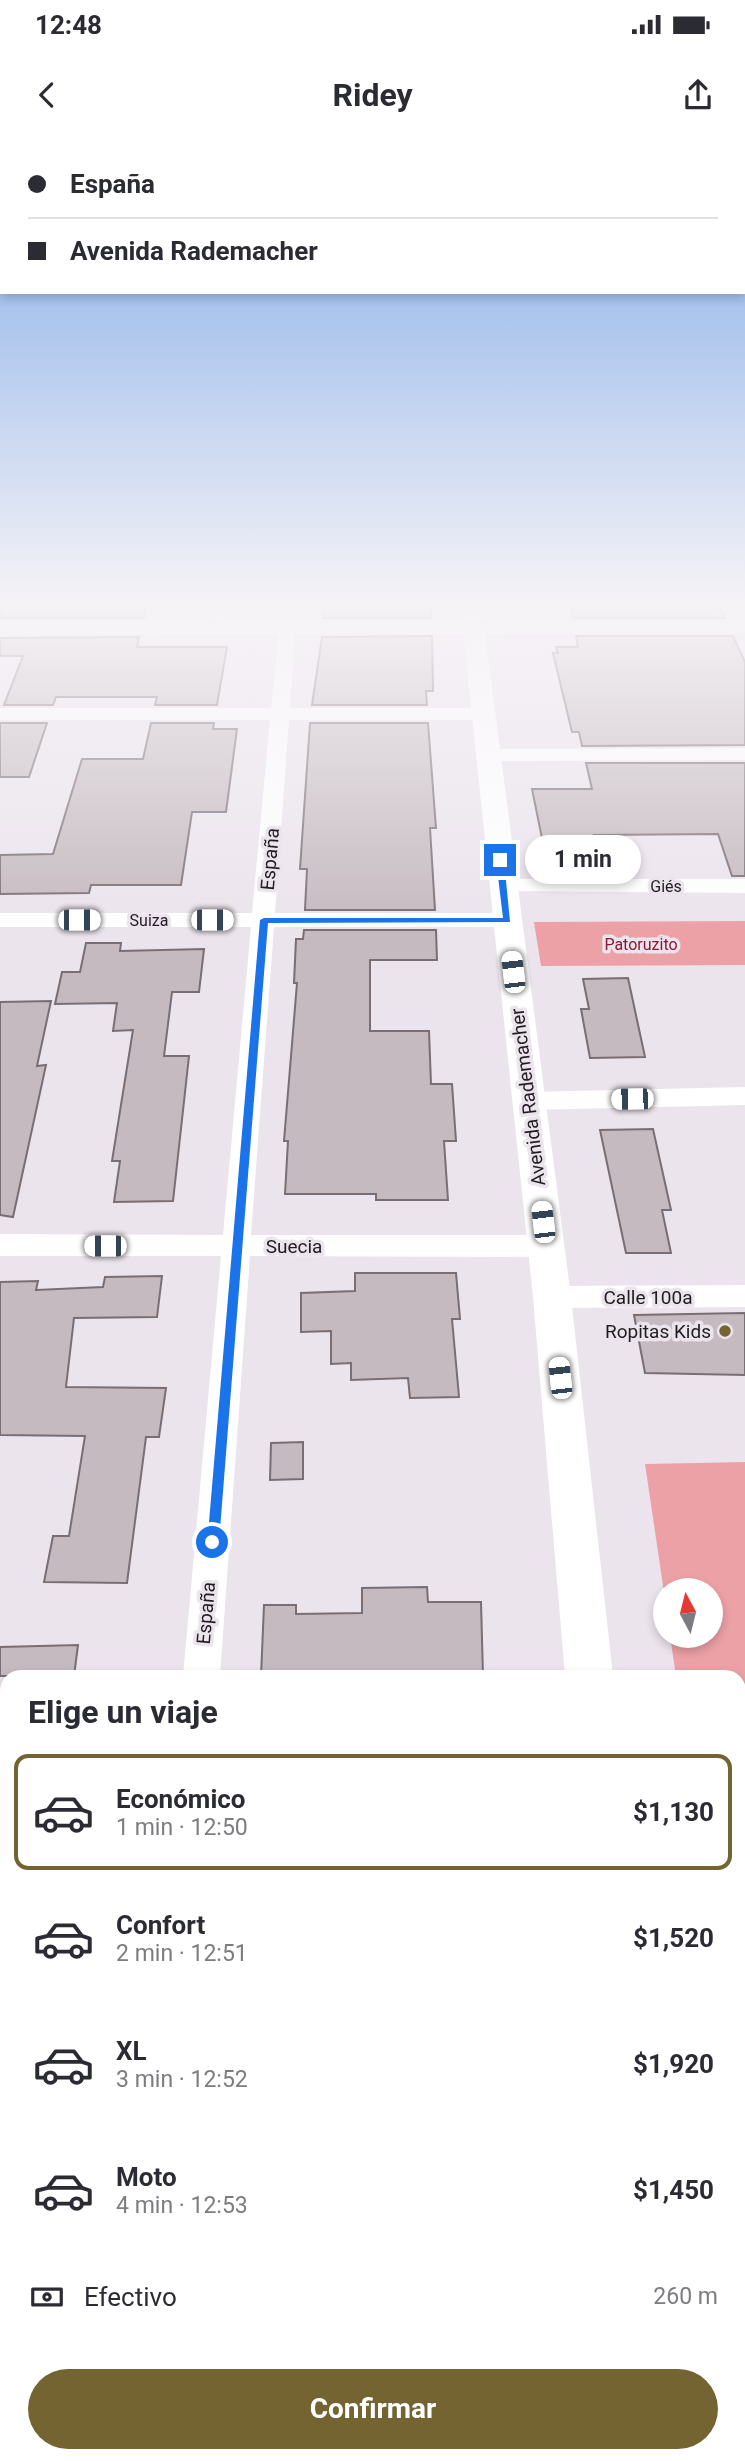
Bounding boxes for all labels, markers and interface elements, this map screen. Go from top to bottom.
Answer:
text: 12:48 [35,10,102,40]
icon: back [28,76,66,114]
text: Ridey [332,76,413,114]
icon: share [679,76,717,114]
text: España [70,169,155,199]
text: Avenida Rademacher [70,236,318,266]
street label: España [256,827,284,891]
callout: 1 min [524,836,640,884]
route end [484,844,516,876]
text: 1 min [554,846,612,873]
street label: Giés [650,877,682,896]
car [59,910,101,931]
car [192,910,234,931]
street label: Suiza [130,911,168,930]
park label: Patoruzito [604,935,678,954]
car [501,950,526,994]
street label: Avenida Rademacher [506,1006,550,1187]
car [611,1088,654,1110]
car [531,1200,556,1244]
street label: Suecia [266,1235,322,1258]
car [85,1236,127,1257]
street label: Calle 100a [603,1286,693,1309]
place label: Ropitas Kids [605,1320,711,1343]
marker: Ropitas Kids [717,1323,733,1339]
car [548,1356,573,1400]
route start [196,1526,228,1558]
north arrow [653,1578,723,1648]
map controls [653,1578,723,1648]
street label: España [192,1581,220,1645]
text: Elige un viaje [28,1693,218,1731]
icon: car [32,1781,95,1844]
text: Económico [116,1784,245,1814]
text: $1,130 [633,1797,714,1827]
text: 1 min · 12:50 [116,1814,248,1841]
icon: car [32,1907,95,1970]
text: Confort [116,1910,205,1940]
text: $1,520 [633,1923,714,1953]
text: 2 min · 12:51 [116,1940,248,1967]
icon: car [32,2033,95,2096]
text: XL [116,2036,147,2066]
text: $1,920 [633,2049,714,2079]
text: 3 min · 12:52 [116,2066,248,2093]
icon: car [32,2159,95,2222]
text: Moto [116,2162,177,2192]
text: $1,450 [633,2175,714,2205]
text: 4 min · 12:53 [116,2192,248,2219]
icon: cash [28,2278,66,2316]
text: Efectivo [84,2282,177,2312]
text: 260 m [653,2283,718,2310]
button: Confirmar [28,2369,718,2449]

